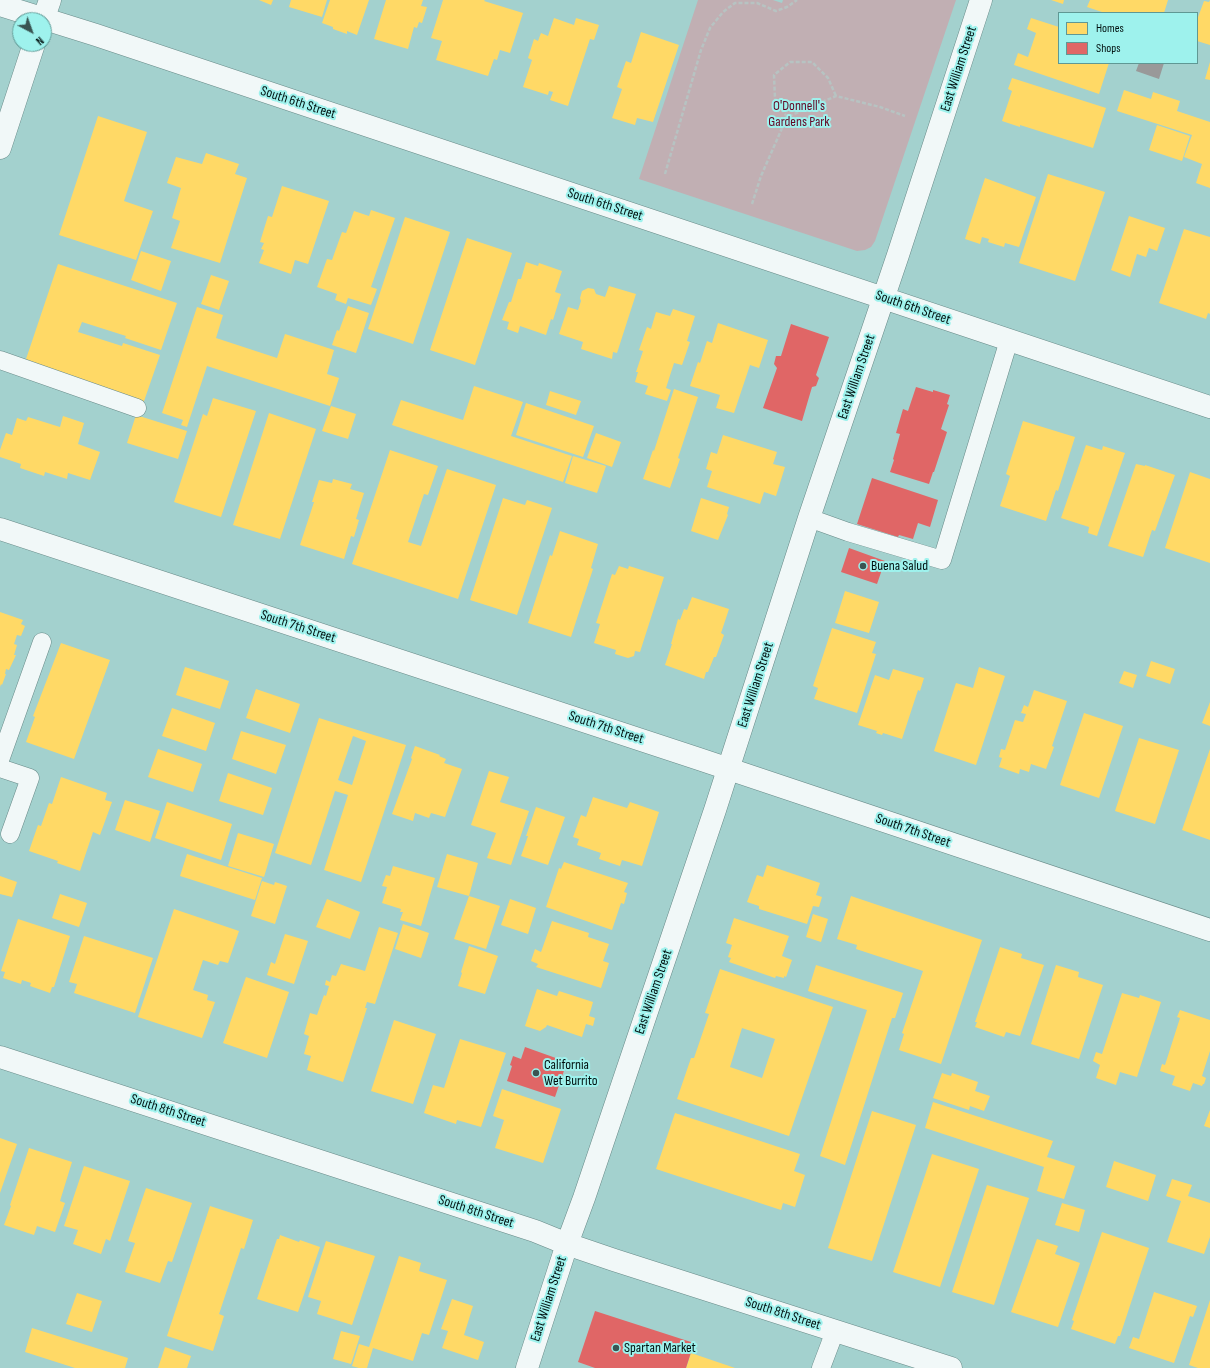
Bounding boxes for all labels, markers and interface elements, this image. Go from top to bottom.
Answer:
north arrow [12,12,52,52]
legend [1058,12,1198,64]
text: Homes [1096,21,1124,36]
street label: East William Street [937,24,981,114]
text: N [33,34,46,48]
text: Shops [1096,41,1121,56]
street label: South 6th Street [258,83,338,123]
park label: O'Donnell's Gardens Park [768,98,830,130]
street label: South 6th Street [565,185,645,225]
street label: South 6th Street [873,287,953,329]
street label: East William Street [835,332,879,422]
place label: Buena Salud [871,558,928,574]
marker: Buena Salud [858,561,868,571]
street label: South 7th Street [258,607,338,647]
street label: East William Street [734,640,778,730]
street label: South 7th Street [566,708,646,748]
street label: South 7th Street [873,810,953,852]
street label: East William Street [632,947,676,1037]
place label: California Wet Burrito [544,1057,598,1090]
marker: California Wet Burrito [531,1068,541,1078]
street label: South 8th Street [128,1091,208,1131]
street label: South 8th Street [436,1192,516,1232]
street label: East William Street [527,1254,571,1344]
street label: South 8th Street [743,1294,823,1334]
place label: Spartan Market [624,1340,696,1356]
marker: Spartan Market [611,1343,621,1353]

